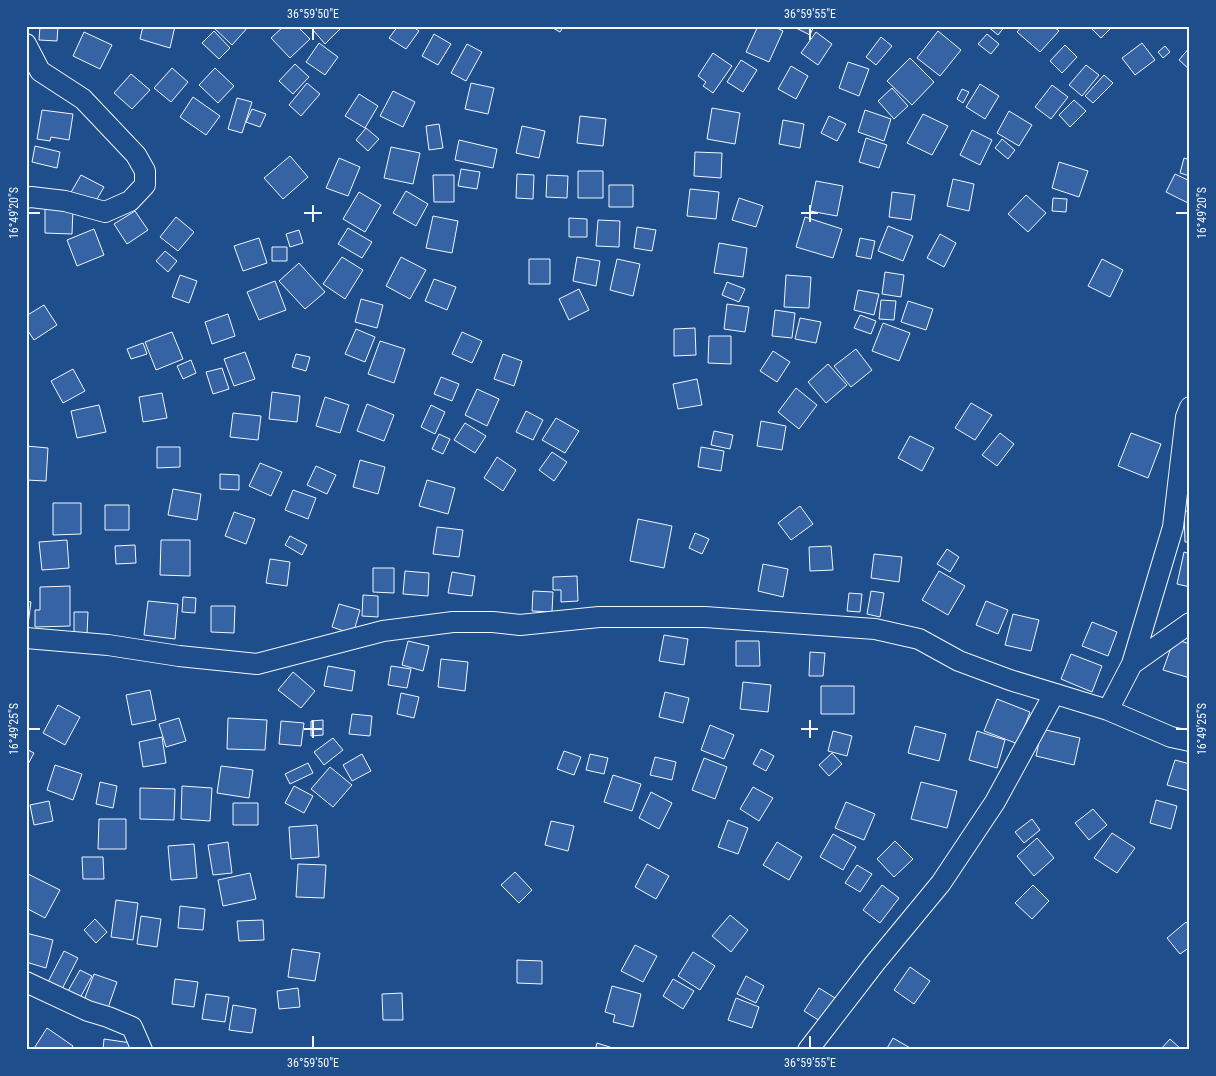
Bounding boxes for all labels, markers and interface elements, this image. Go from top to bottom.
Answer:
text: 36°59'50"E [287,7,339,21]
text: 36°59'55"E [784,7,836,21]
text: 16°49'20"S [7,187,21,239]
text: 16°49'20"S [1195,187,1209,239]
text: 16°49'25"S [7,703,21,755]
text: 16°49'25"S [1195,703,1209,755]
text: 36°59'50"E [287,1056,339,1070]
text: 36°59'55"E [784,1056,836,1070]

